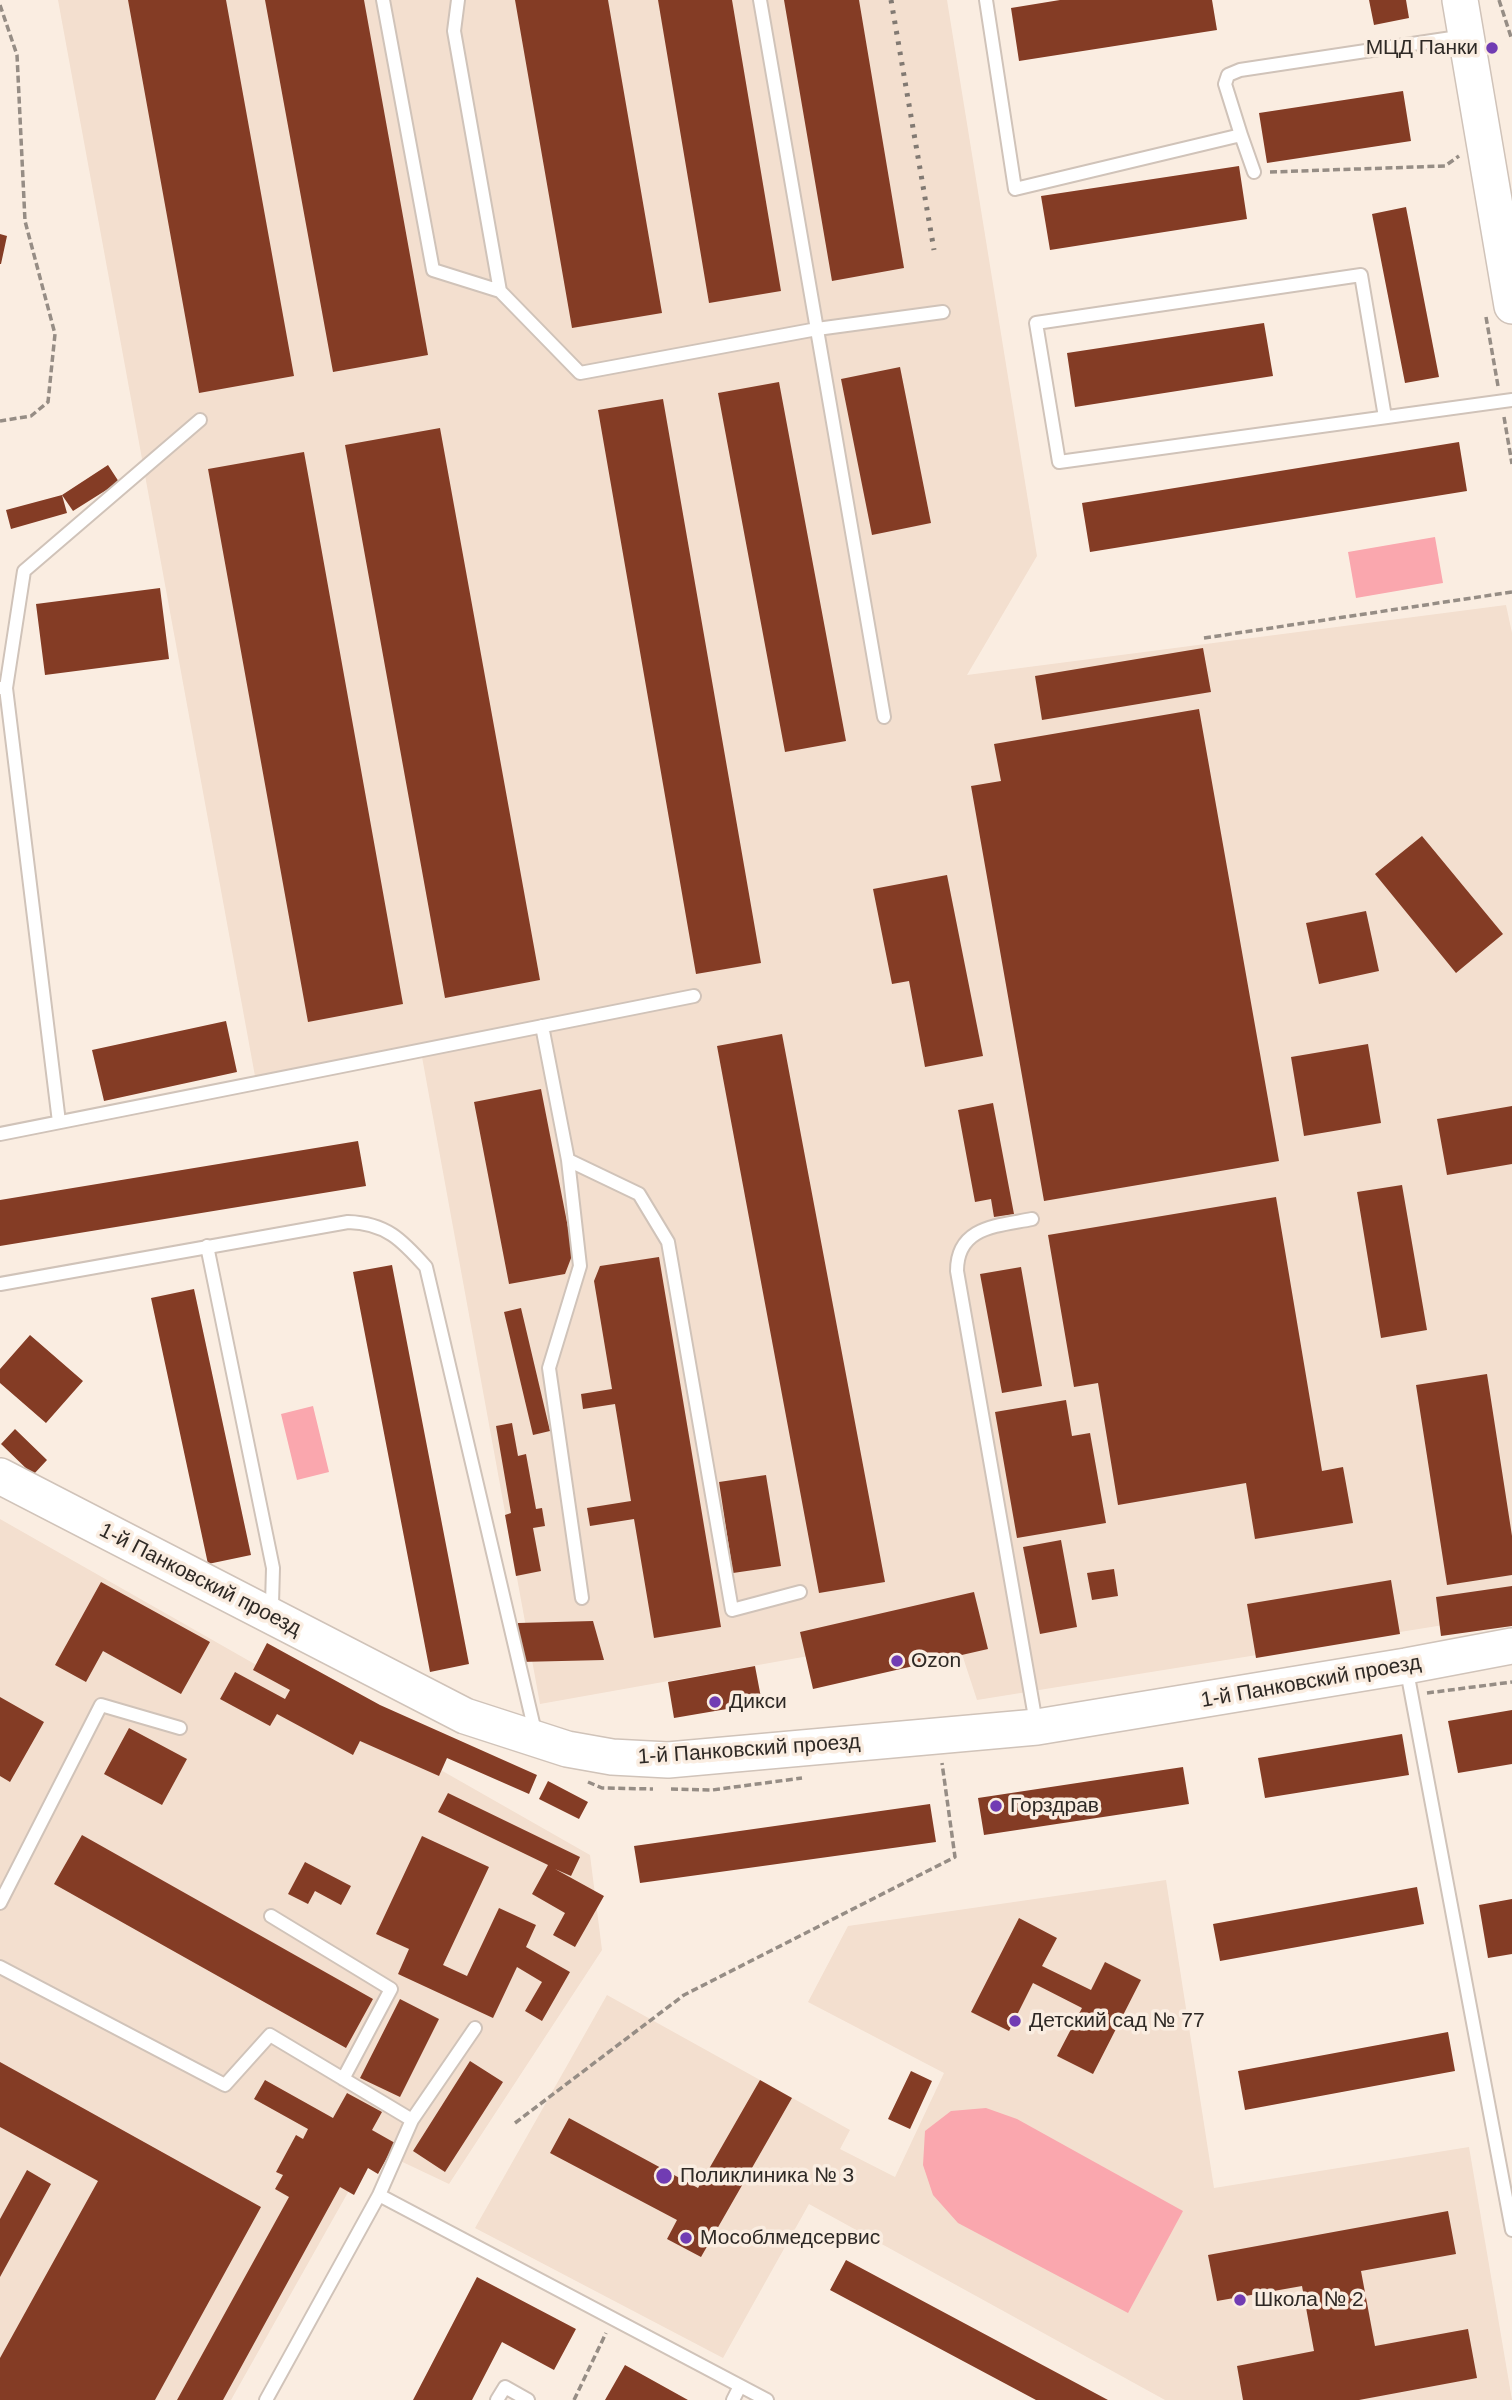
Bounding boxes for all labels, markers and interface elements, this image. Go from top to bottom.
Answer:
place label: МЦД Панки [1366,35,1478,61]
marker: МЦД Панки [1484,40,1500,56]
street label: 1-й Панковский проезд [95,1518,305,1642]
place label: Ozon [911,1648,961,1674]
street label: 1-й Панковский проезд [1199,1650,1423,1714]
marker: Ozon [889,1653,905,1669]
place label: Дикси [729,1689,787,1715]
marker: Дикси [707,1694,723,1710]
street label: 1-й Панковский проезд [637,1730,861,1770]
place label: Горздрав [1010,1793,1099,1819]
marker: Горздрав [988,1798,1004,1814]
place label: Детский сад № 77 [1029,2008,1205,2034]
marker: Детский сад № 77 [1007,2013,1023,2029]
place label: Поликлиника № 3 [680,2163,854,2189]
marker: Поликлиника № 3 [654,2166,674,2186]
place label: Мособлмедсервис [700,2225,880,2251]
marker: Мособлмедсервис [678,2230,694,2246]
place label: Школа № 2 [1254,2287,1364,2313]
marker: Школа № 2 [1232,2292,1248,2308]

